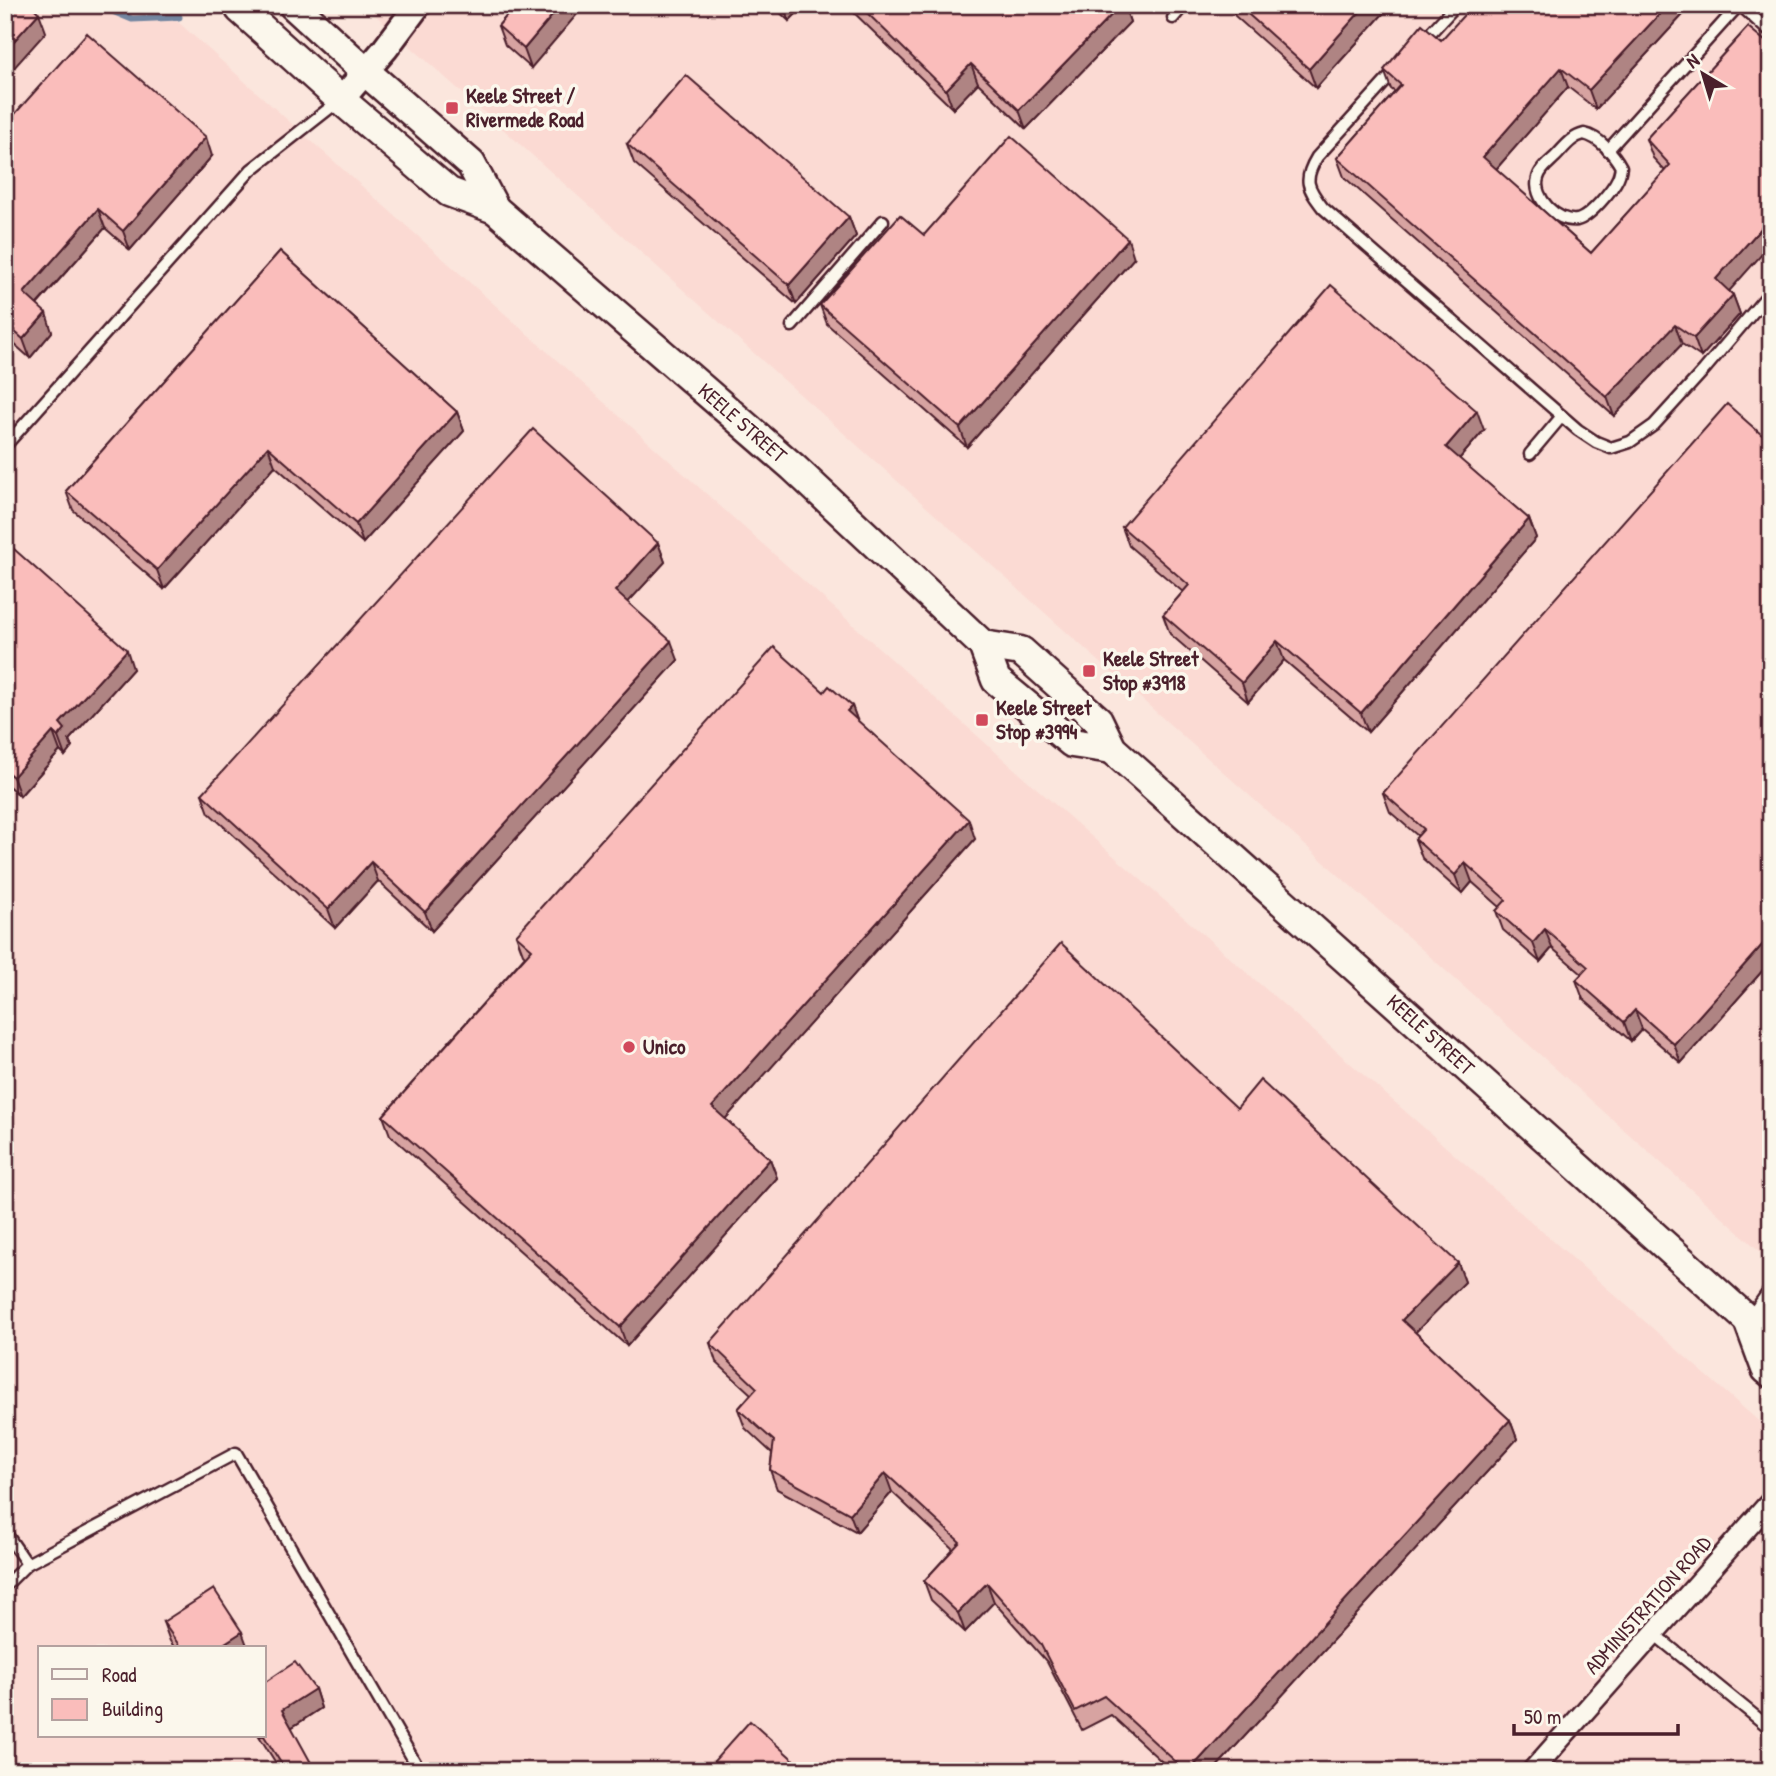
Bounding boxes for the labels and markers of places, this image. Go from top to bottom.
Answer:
place label: Keele Street / Rivermede Road [466,81,584,134]
marker: Keele Street / Rivermede Road [444,100,460,116]
place label: Keele Street Stop #3918 [1103,644,1199,698]
marker: Keele Street Stop #3918 [1081,663,1097,679]
place label: Keele Street Stop #3994 [996,693,1092,747]
marker: Keele Street Stop #3994 [974,712,990,728]
place label: Unico [643,1032,686,1061]
marker: Unico [621,1039,637,1055]

